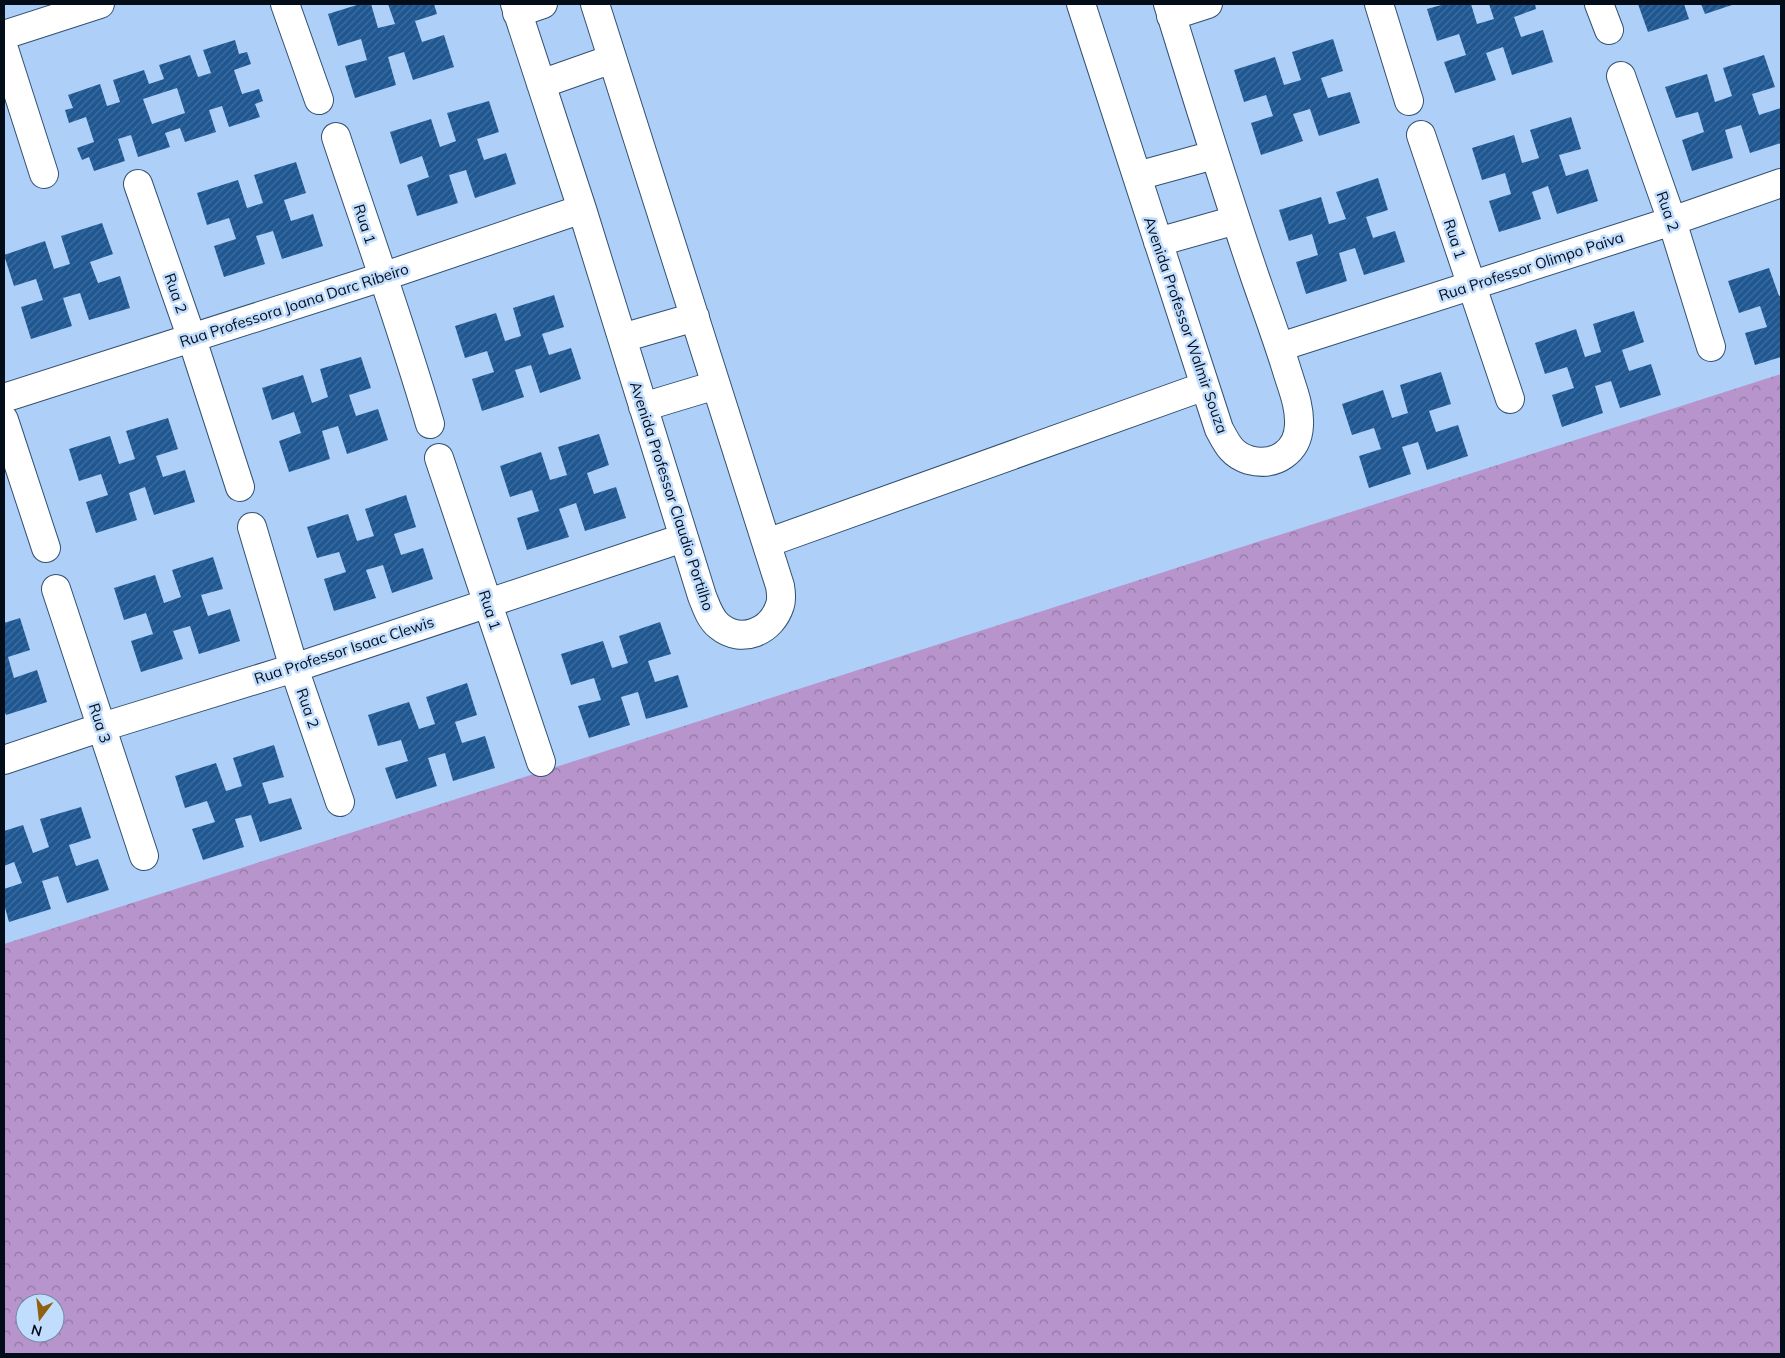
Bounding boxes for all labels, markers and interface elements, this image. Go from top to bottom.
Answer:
street label: Rua 2 [1652,189,1684,233]
street label: Rua 1 [350,202,380,246]
street label: Avenida Professor Walmir Souza [1140,214,1232,436]
street label: Rua 1 [1440,217,1470,261]
street label: Rua Professor Olimpo Paiva [1436,227,1626,305]
street label: Rua Professora Joana Darc Ribeiro [177,259,411,351]
street label: Rua 2 [160,271,192,315]
street label: Avenida Professor Claudio Portilho [626,379,718,613]
street label: Rua 1 [475,588,505,632]
street label: Rua Professor Isaac Clewis [252,612,436,688]
street label: Rua 2 [292,686,324,730]
street label: Rua 3 [85,701,115,745]
north arrow [15,1293,65,1343]
text: N [29,1320,44,1341]

